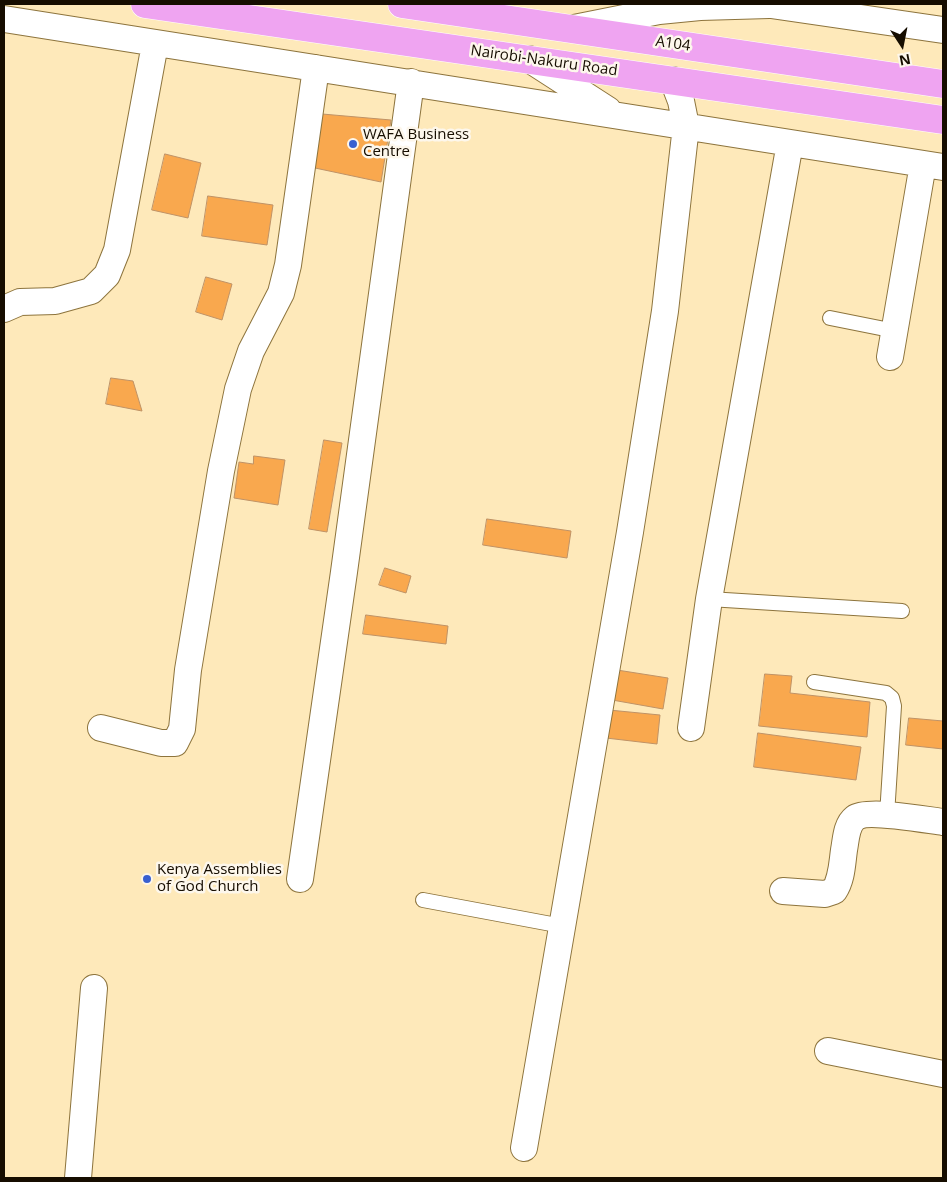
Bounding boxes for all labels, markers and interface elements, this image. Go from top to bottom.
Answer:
north arrow [877,20,927,70]
street label: A104 [654,33,692,55]
street label: Nairobi-Nakuru Road [469,42,619,80]
text: N [898,50,912,71]
place label: WAFA Business Centre [363,126,469,161]
marker: WAFA Business Centre [347,138,359,150]
place label: Kenya Assemblies of God Church [157,861,282,896]
marker: Kenya Assemblies of God Church [141,873,153,885]

